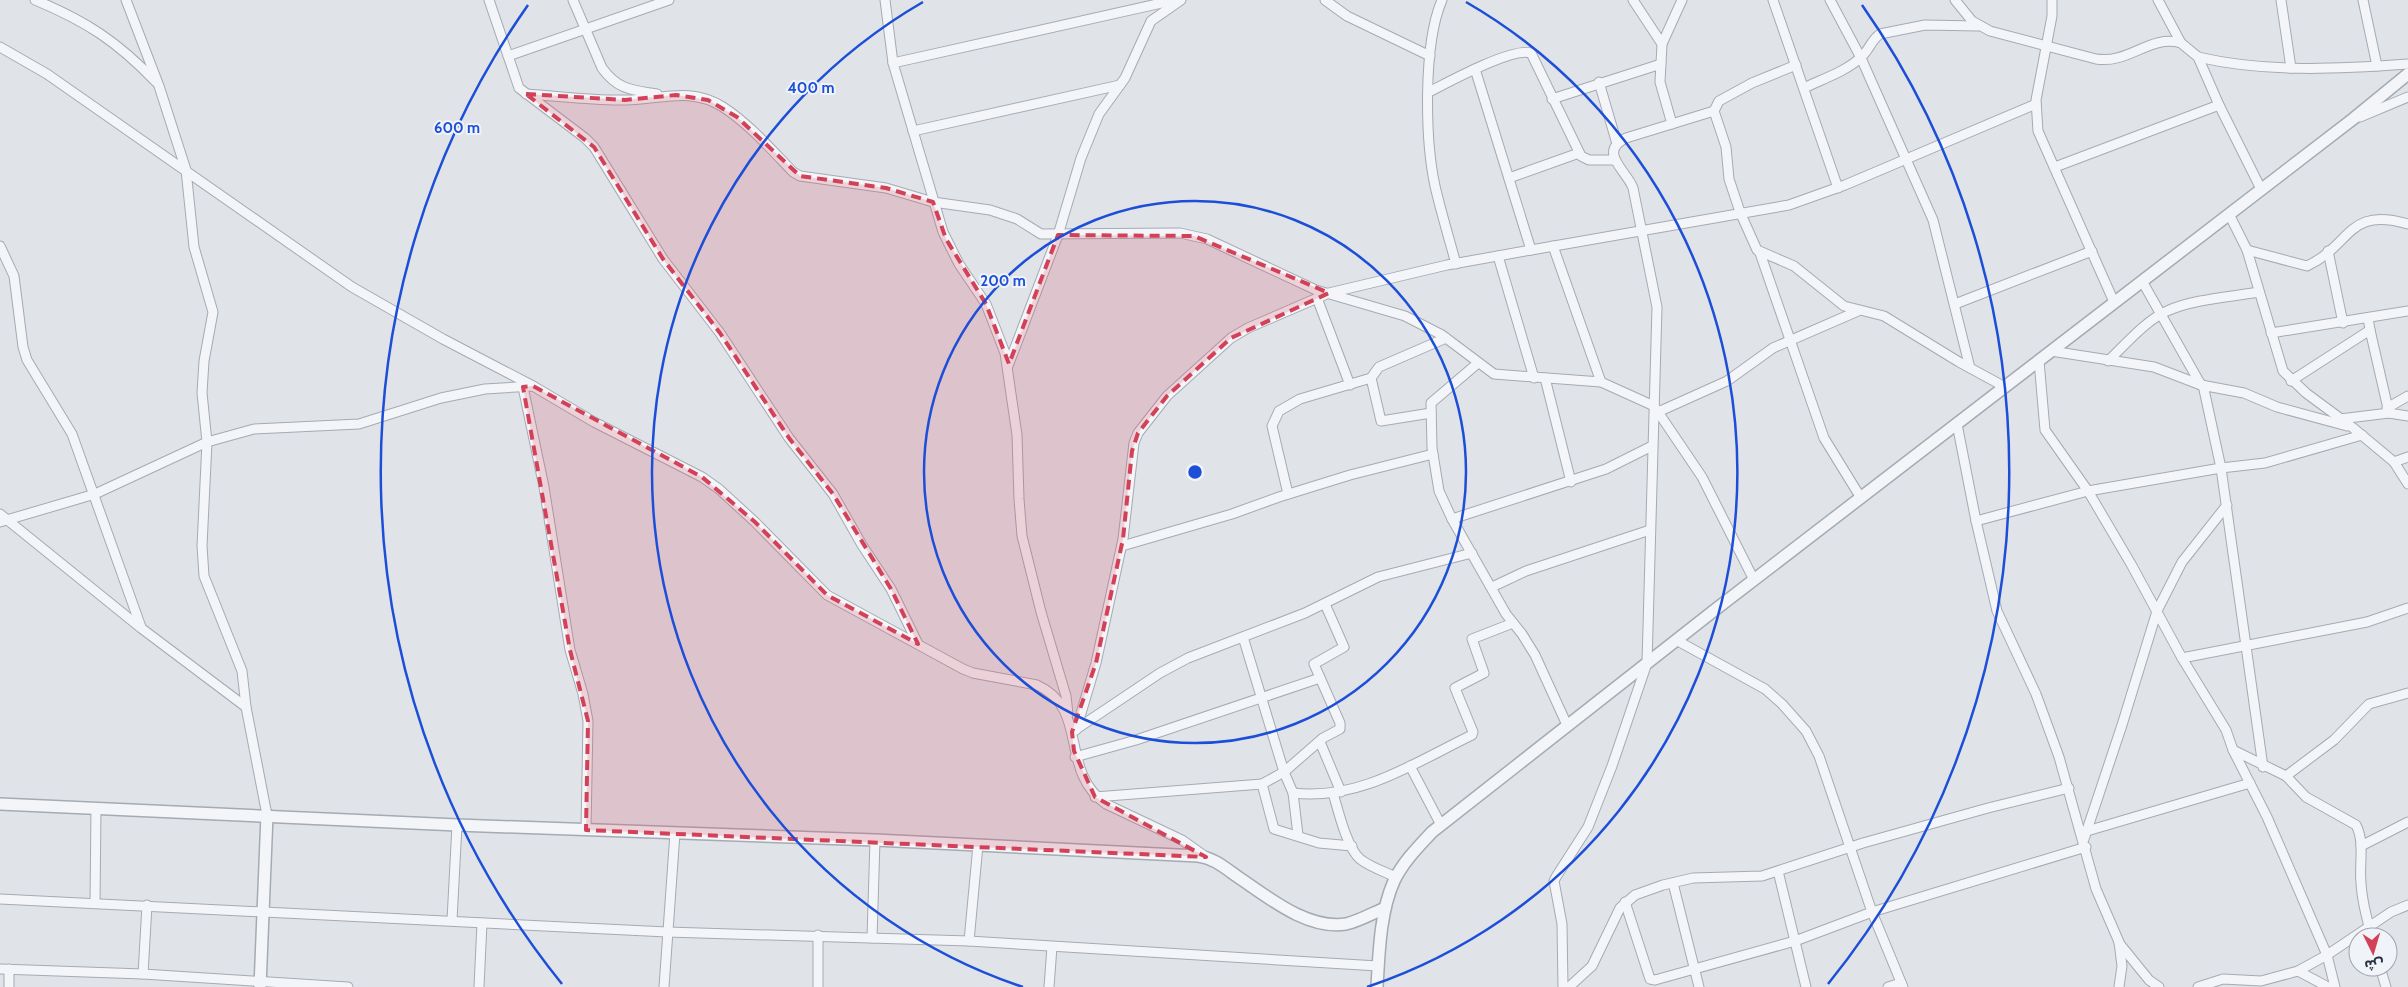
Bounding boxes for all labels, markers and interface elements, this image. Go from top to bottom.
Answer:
text: 400 m [788,79,834,97]
text: 600 m [434,119,480,137]
text: 200 m [980,272,1026,290]
centre of rings [1186,463,1204,481]
north arrow [2348,927,2398,977]
text: ش [2364,955,2384,975]

